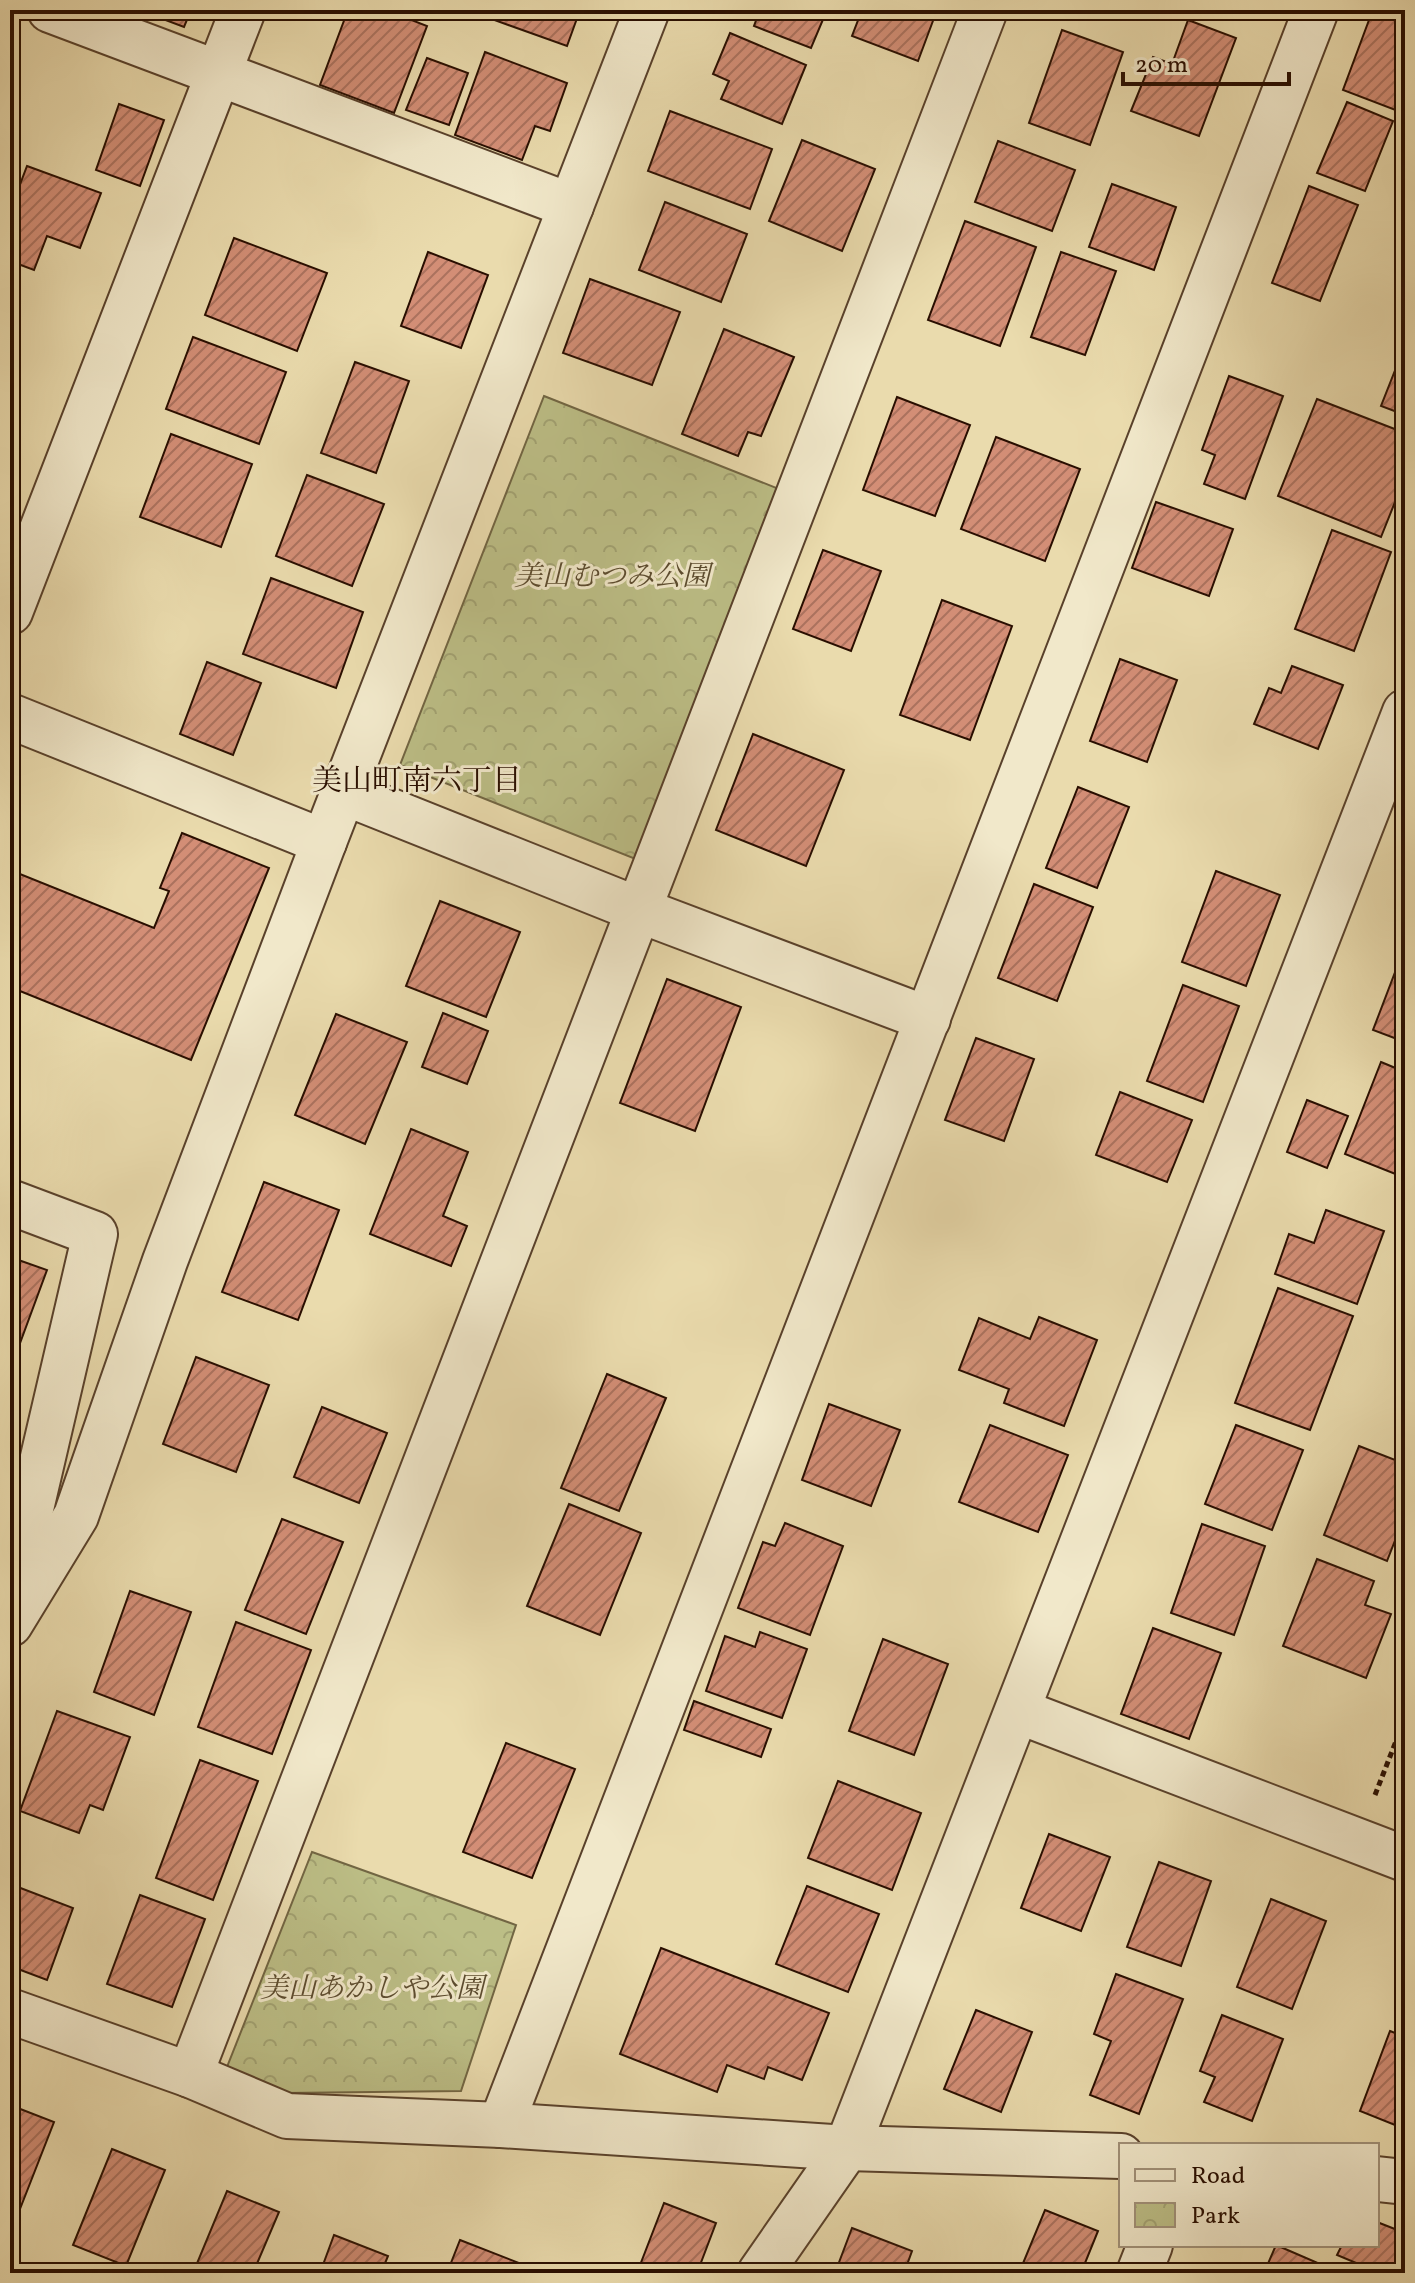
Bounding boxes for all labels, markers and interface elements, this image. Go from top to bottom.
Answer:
scale bar [1123,36,1289,86]
text: 20 m [1135,49,1188,83]
park label: 美山むつみ公園 [514,558,714,597]
district label: 美山町南六丁目 [312,761,522,803]
park label: 美山あかしや公園 [260,1970,488,2009]
legend [1119,2143,1379,2247]
text: Road [1191,2160,1245,2194]
text: Park [1191,2200,1240,2234]

